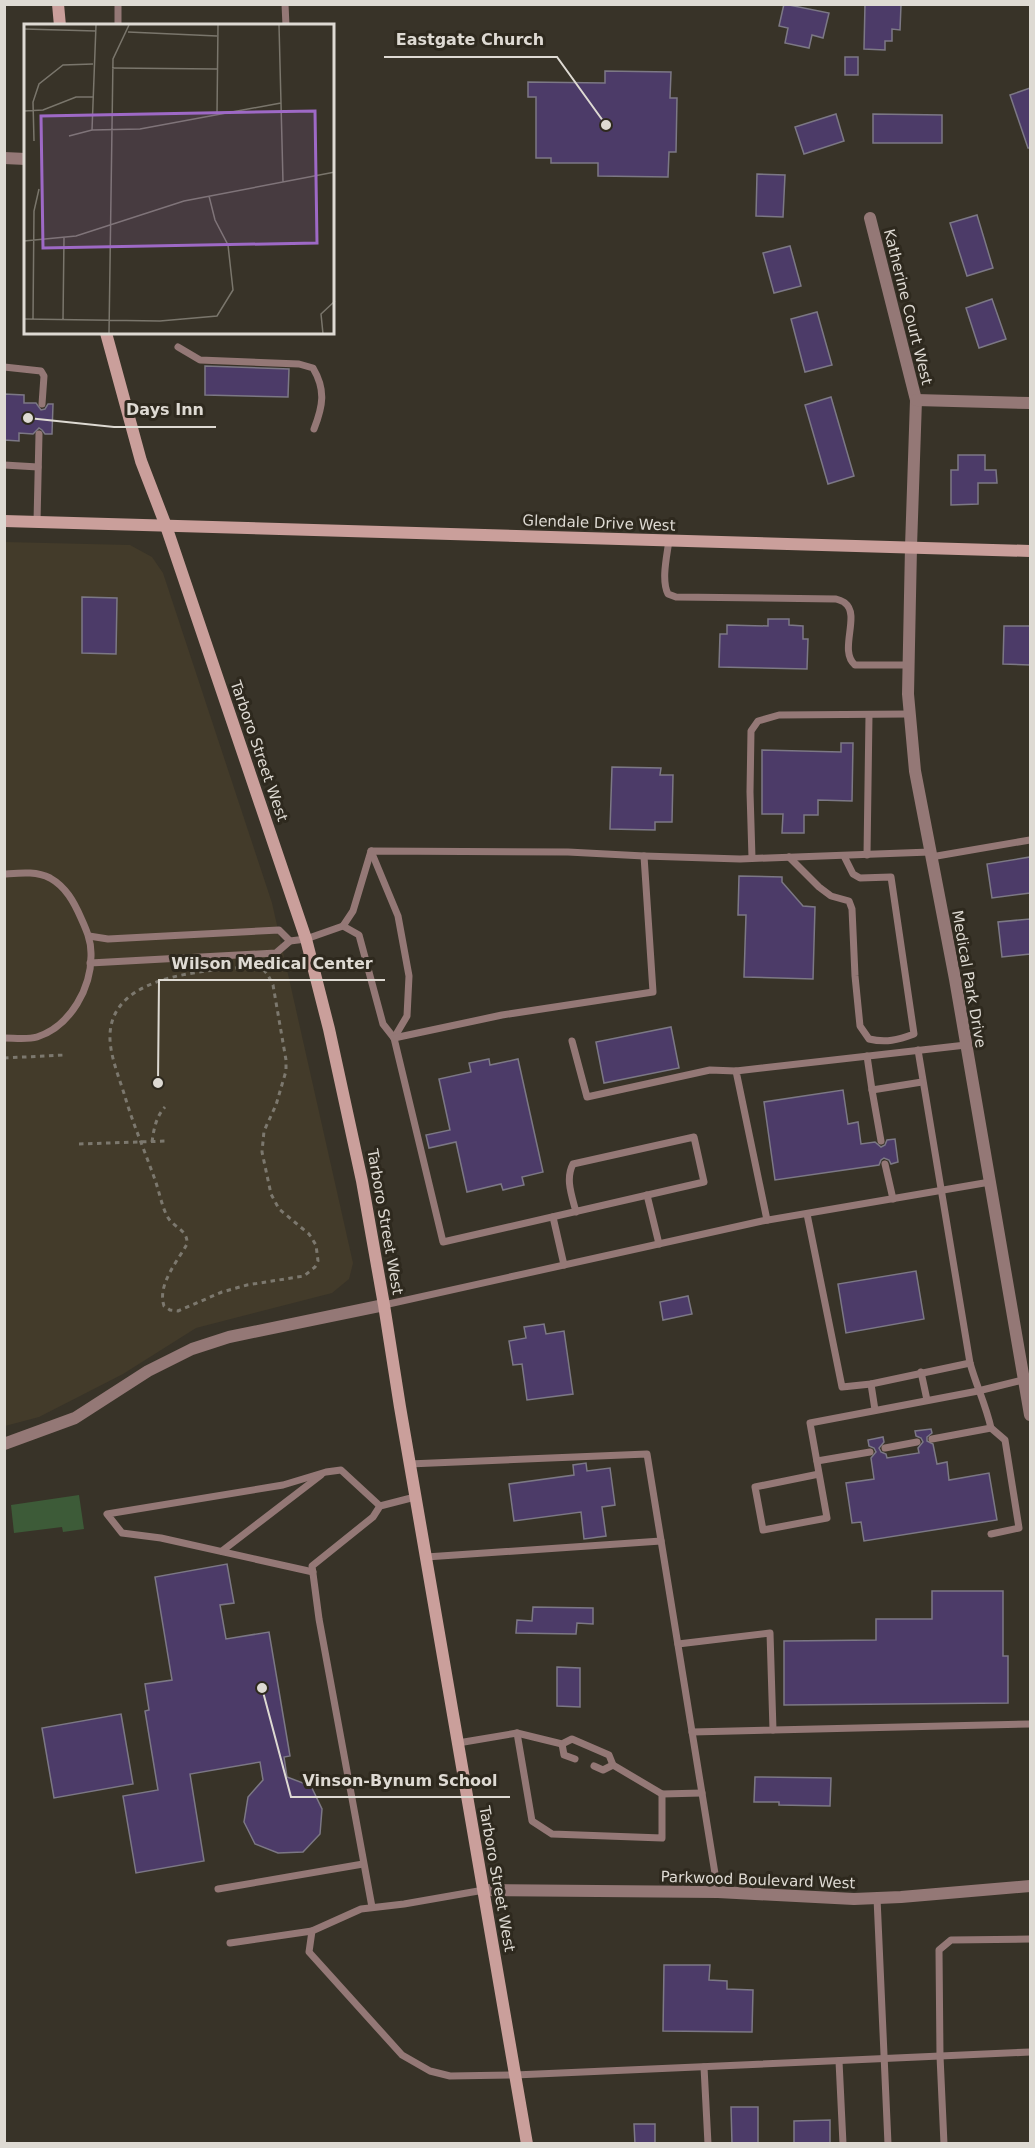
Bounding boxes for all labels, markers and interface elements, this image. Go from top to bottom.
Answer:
callout: Eastgate Church [384,23,557,57]
inset map [24,24,334,334]
text: Eastgate Church [396,30,544,49]
street label: Katherine Court West [880,227,936,387]
callout: Days Inn [114,393,216,427]
text: Days Inn [126,400,204,419]
street label: Glendale Drive West [522,511,676,535]
street label: Tarboro Street West [226,677,292,824]
street label: Medical Park Drive [948,909,990,1049]
callout: Wilson Medical Center [159,946,385,980]
text: Wilson Medical Center [171,954,373,973]
street label: Tarboro Street West [363,1147,407,1296]
callout: Vinson-Bynum School [291,1763,510,1797]
text: Vinson-Bynum School [302,1771,498,1790]
street label: Tarboro Street West [475,1804,519,1953]
street label: Parkwood Boulevard West [660,1868,856,1892]

